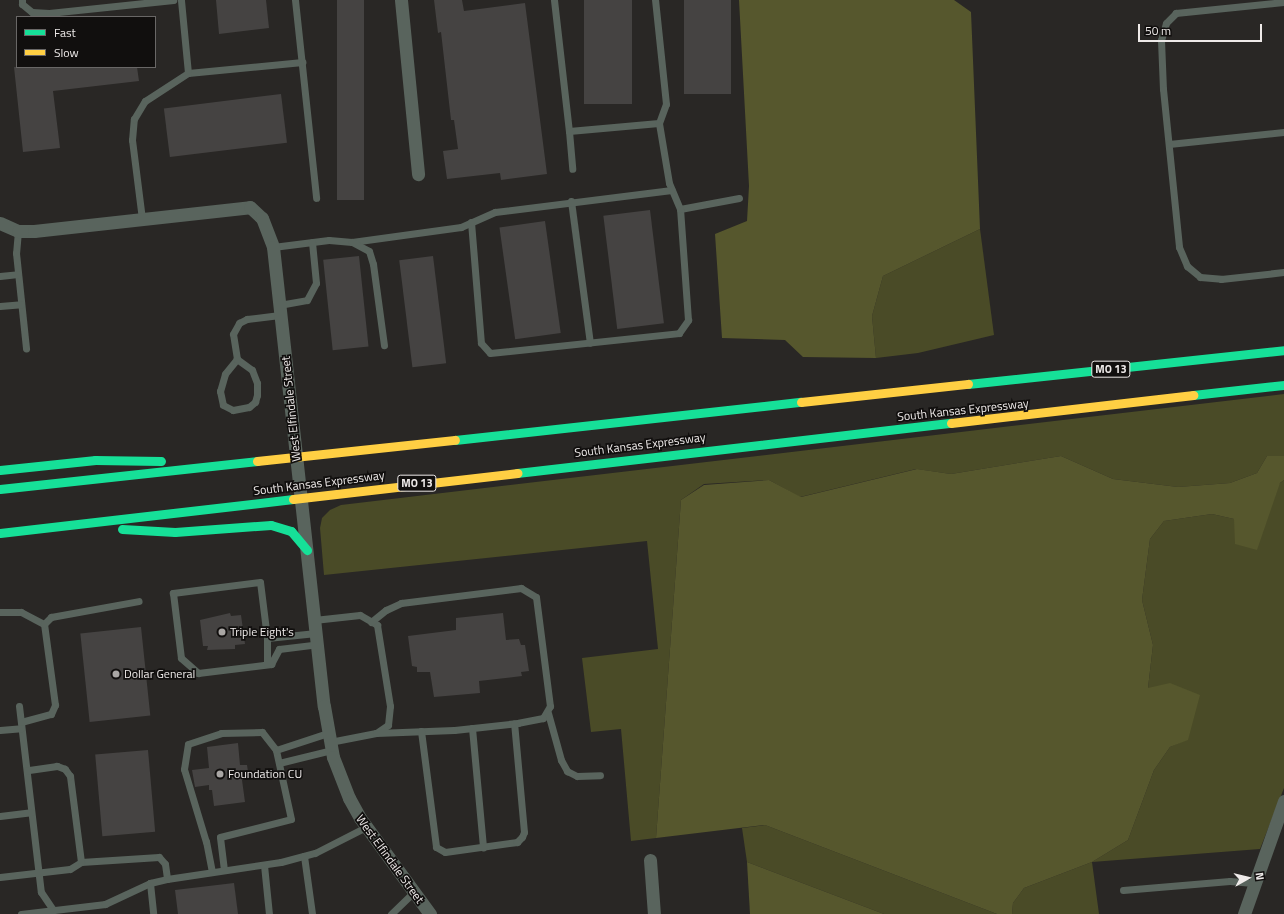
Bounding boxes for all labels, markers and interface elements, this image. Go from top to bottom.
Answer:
legend [16,16,156,68]
scale bar [1140,16,1264,42]
text: 50 m [1145,21,1171,40]
text: Fast [54,23,76,42]
text: Slow [54,43,79,62]
street label: West Elfindale Street [278,355,304,463]
road number: MO 13 [1091,360,1131,378]
street label: South Kansas Expressway [897,396,1029,424]
street label: South Kansas Expressway [574,430,706,460]
street label: South Kansas Expressway [253,468,385,498]
road number: MO 13 [397,474,437,492]
place label: Triple Eight's [230,625,294,639]
marker: Triple Eight's [217,627,227,637]
place label: Dollar General [124,667,195,681]
marker: Dollar General [111,669,121,679]
place label: Foundation CU [228,767,302,781]
marker: Foundation CU [215,769,225,779]
street label: West Elfindale Street [353,812,427,906]
north arrow [1228,858,1268,898]
text: N [1251,871,1268,881]

